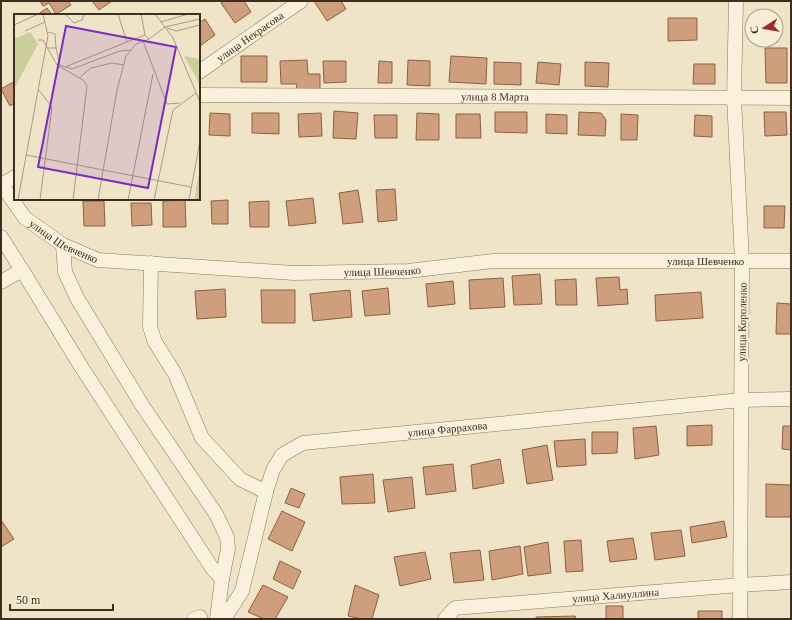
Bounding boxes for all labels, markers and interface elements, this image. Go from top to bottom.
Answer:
north arrow [744,8,784,48]
street label: улица Некрасова [214,9,286,64]
inset map [14,14,200,200]
text: С [748,25,761,35]
street label: улица 8 Марта [461,90,529,103]
street label: улица Шевченко [27,217,100,265]
street label: улица Шевченко [667,255,745,267]
street label: улица Шевченко [343,263,422,278]
street label: улица Короленко [735,282,749,362]
street label: улица Фаррахова [407,419,488,439]
scale bar [10,586,113,612]
street label: улица Халиуллина [572,586,660,605]
text: 50 m [16,593,41,607]

